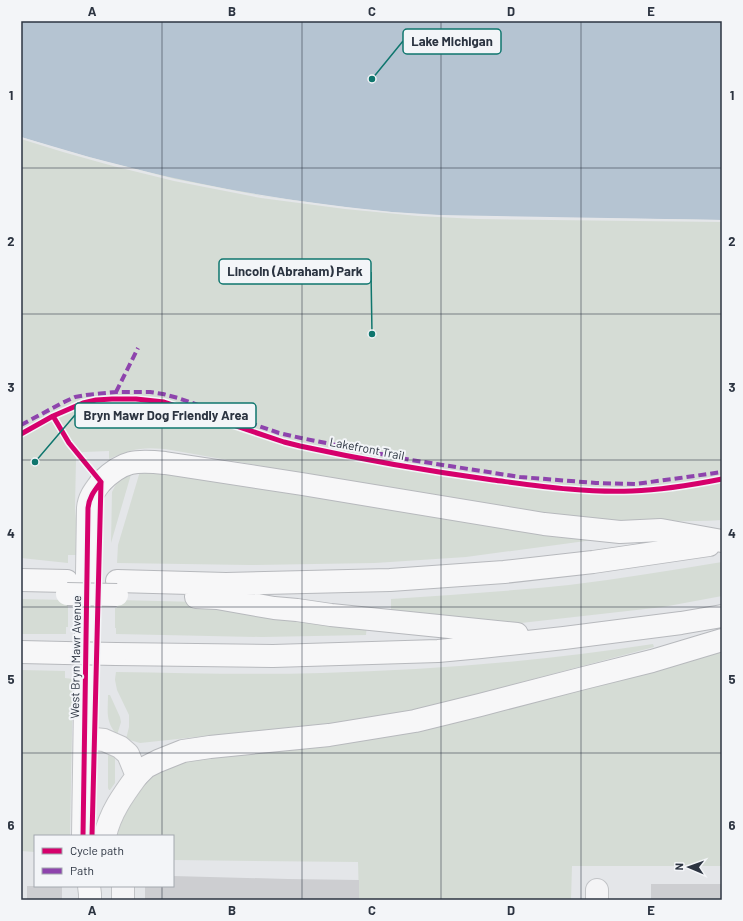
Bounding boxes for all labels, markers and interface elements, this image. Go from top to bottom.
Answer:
text: A [88,3,97,19]
text: B [228,3,236,19]
text: C [368,3,376,19]
text: D [507,3,515,19]
text: E [647,3,655,19]
callout: Lake Michigan [403,29,501,54]
text: Lake Michigan [411,33,493,49]
text: 1 [9,87,13,103]
text: 1 [730,87,734,103]
text: 2 [7,233,15,249]
text: 2 [728,233,736,249]
callout: Lincoln (Abraham) Park [219,259,371,284]
text: Lincoln (Abraham) Park [227,263,363,279]
text: 3 [7,379,15,395]
text: 3 [728,379,736,395]
callout: Bryn Mawr Dog Friendly Area [75,403,256,428]
text: Bryn Mawr Dog Friendly Area [84,407,249,423]
street label: Lakefront Trail [329,434,406,462]
text: 4 [7,525,15,541]
text: 4 [728,525,736,541]
street label: West Bryn Mawr Avenue [67,595,83,719]
text: 5 [7,671,15,687]
text: 5 [728,671,736,687]
text: 6 [8,817,15,833]
text: 6 [729,817,736,833]
legend [34,835,174,887]
text: Cycle path [70,843,124,857]
north arrow [669,847,709,887]
text: Path [70,863,94,877]
text: N [672,863,685,871]
text: A [88,902,97,918]
text: B [228,902,236,918]
text: C [368,902,376,918]
text: D [507,902,515,918]
text: E [647,902,655,918]

